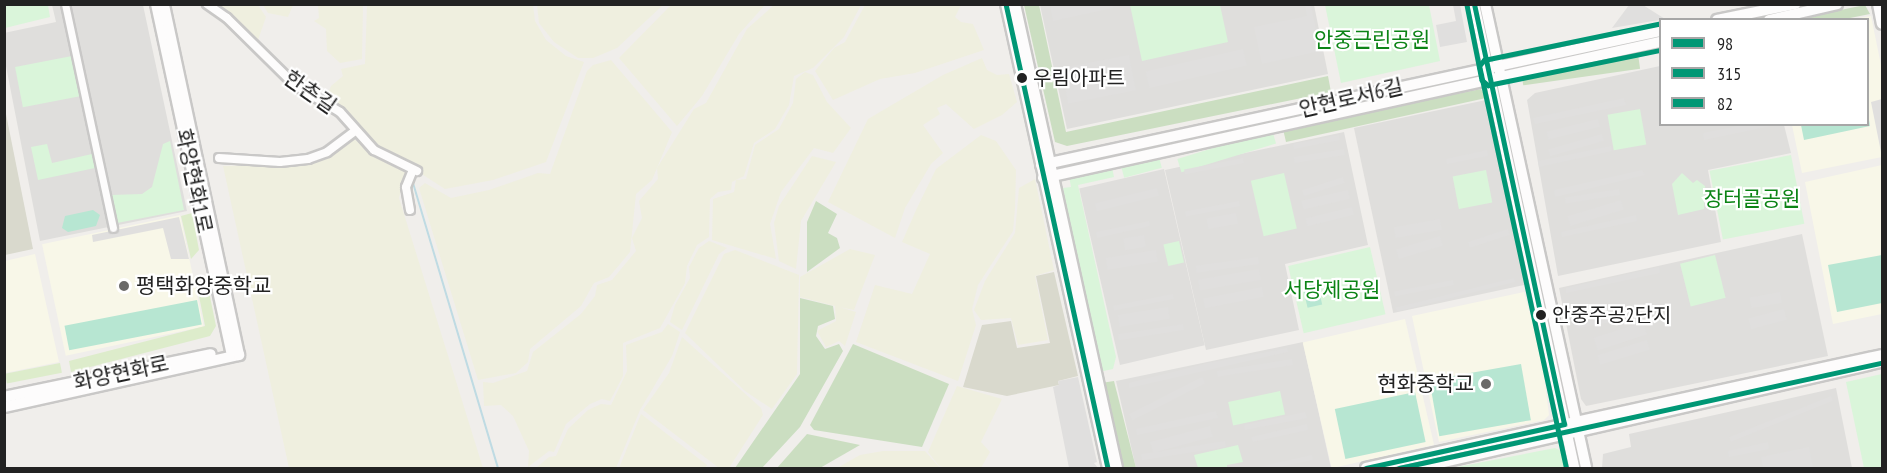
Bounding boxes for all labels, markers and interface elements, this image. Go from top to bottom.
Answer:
legend [1659,18,1869,126]
park label: 안중근린공원 [1314,27,1430,53]
text: 98 [1717,32,1733,55]
text: 315 [1717,62,1741,85]
street label: 한촌길 [279,65,341,119]
place label: 우림아파트 [1033,66,1125,90]
marker: 우림아파트 [1016,72,1028,84]
street label: 안현로서6길 [1296,74,1406,122]
text: 82 [1717,92,1733,115]
street label: 화양현화1로 [171,127,217,235]
park label: 장터골공원 [1704,186,1800,212]
place label: 평택화양중학교 [136,273,271,299]
park label: 서당제공원 [1284,277,1380,303]
marker: 평택화양중학교 [117,279,131,293]
place label: 안중주공2단지 [1552,303,1671,327]
marker: 안중주공2단지 [1535,309,1547,321]
street label: 화양현화로 [71,351,171,395]
place label: 현화중학교 [1377,371,1474,397]
marker: 현화중학교 [1479,377,1493,391]

